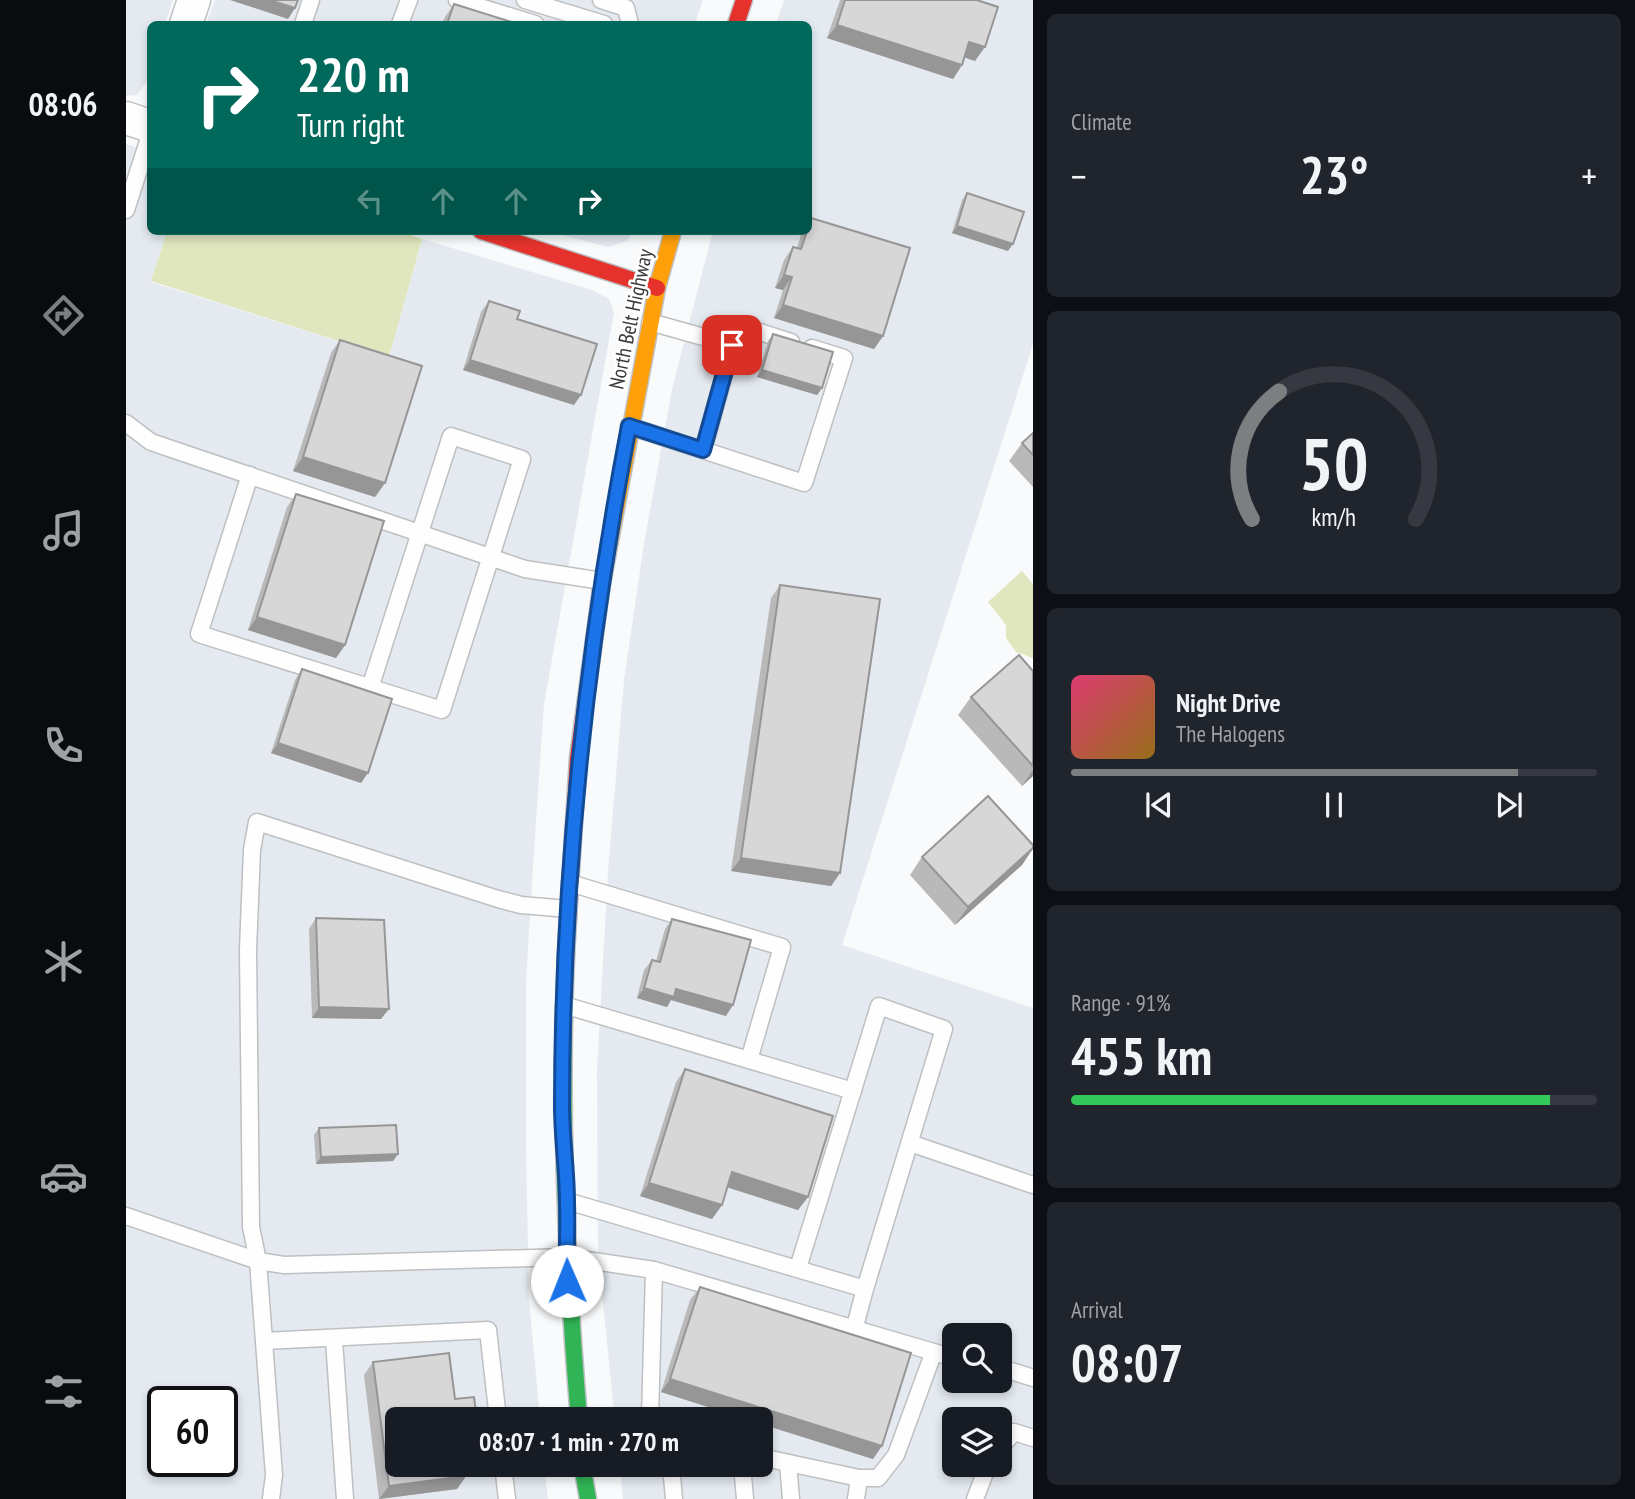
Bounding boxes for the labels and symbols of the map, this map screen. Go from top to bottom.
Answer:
street label: North Belt Highway [602,246,659,391]
pin [702,315,762,375]
position arrow [530,1244,604,1318]
speed limit sign: 60 [147,1386,238,1477]

